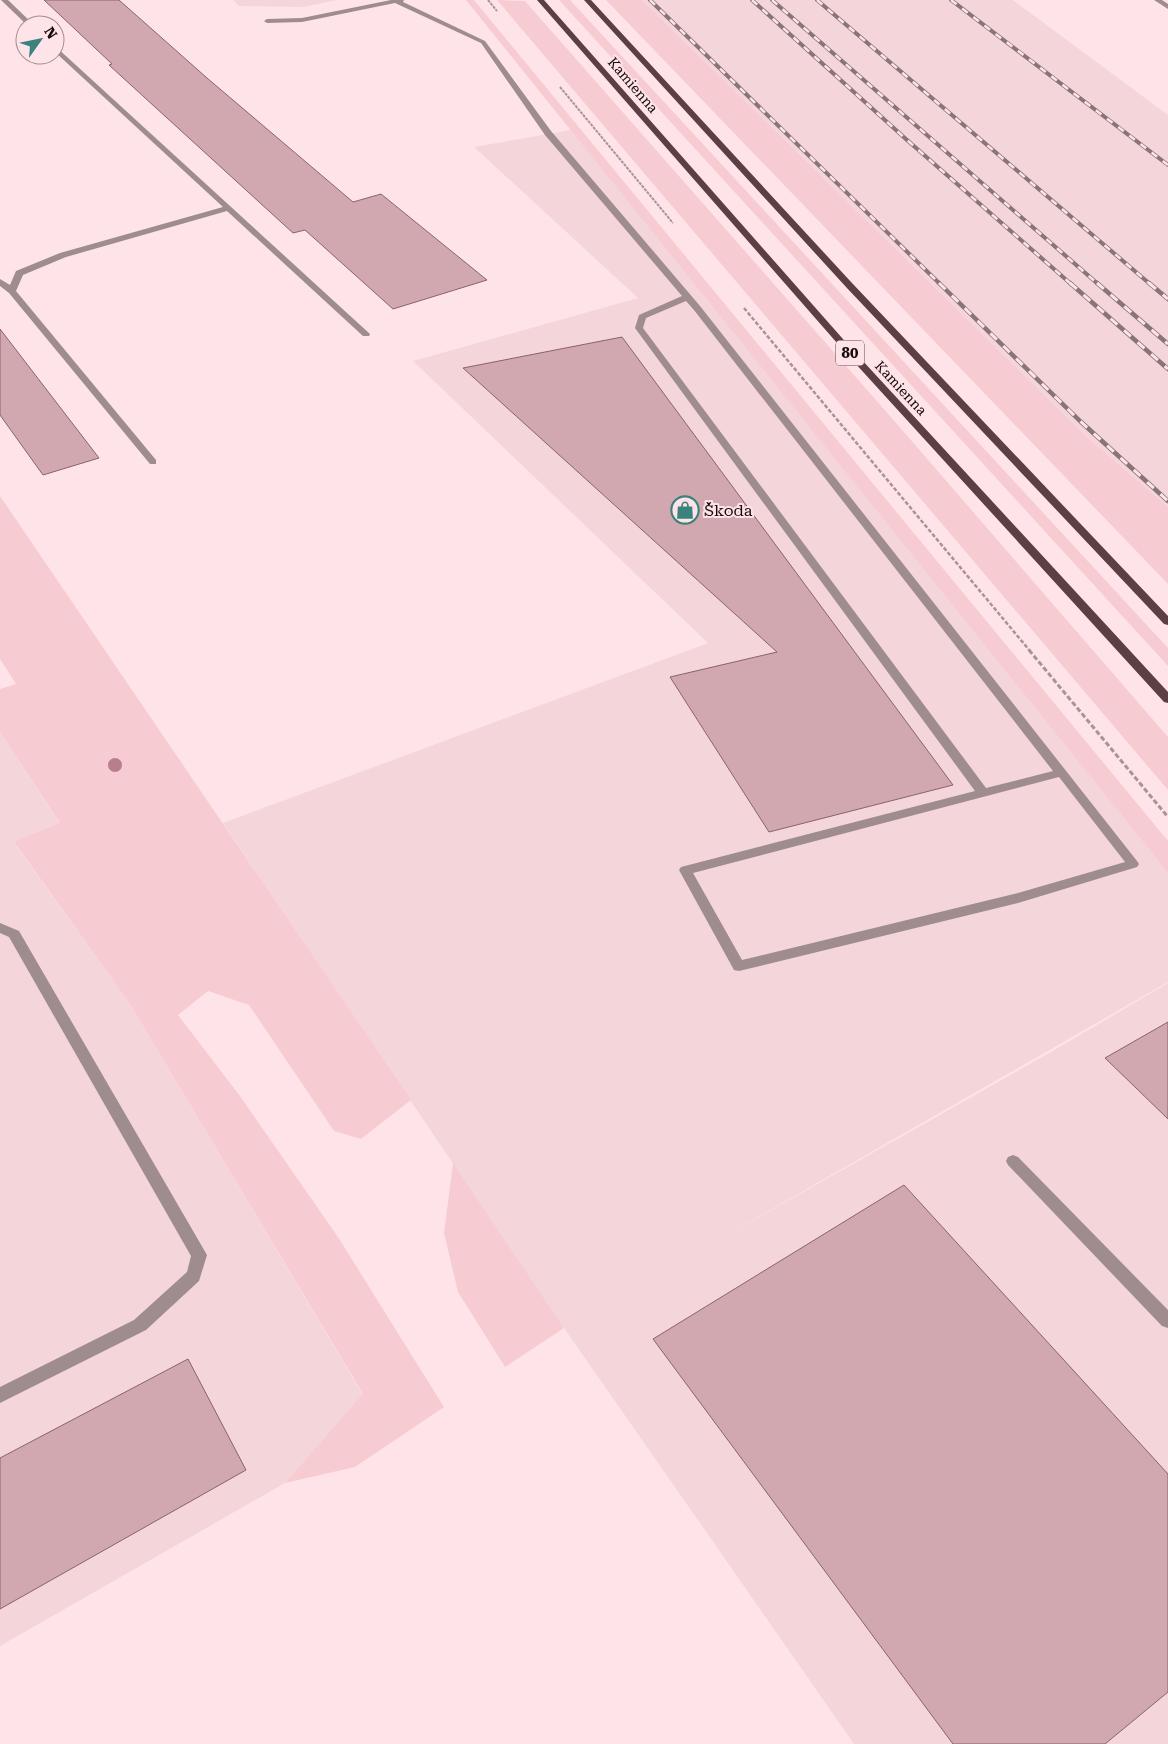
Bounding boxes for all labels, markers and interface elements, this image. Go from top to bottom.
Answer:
north arrow [15,15,65,65]
text: N [41,24,61,42]
street label: Kamienna [605,54,662,116]
road number: 80 [836,340,864,366]
street label: Kamienna [872,358,930,419]
shop icon: Škoda [670,495,700,525]
place label: Škoda [704,501,753,520]

